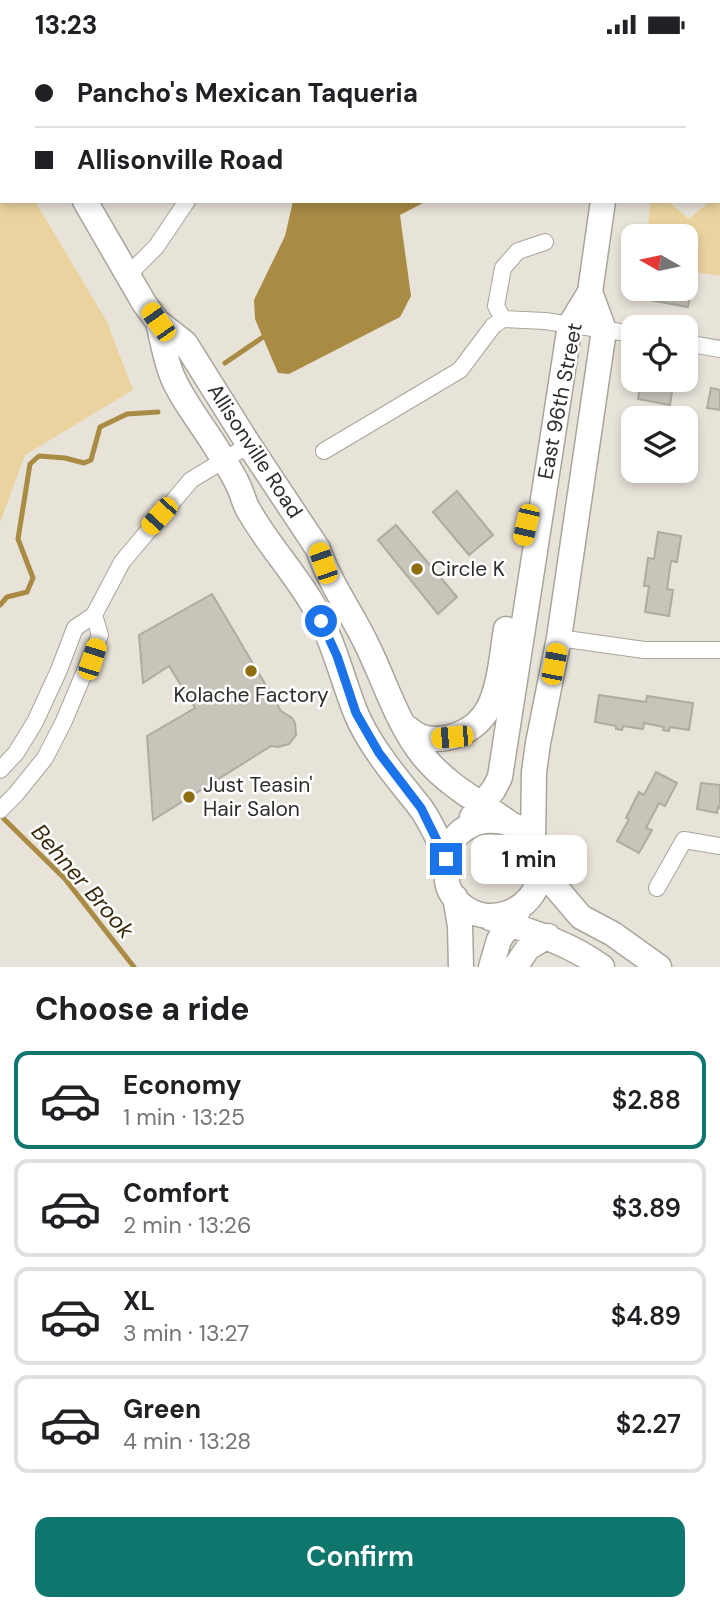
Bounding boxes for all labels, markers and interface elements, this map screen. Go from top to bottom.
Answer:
text: 13:23 [35,8,97,42]
text: Pancho's Mexican Taqueria [77,76,418,110]
text: Allisonville Road [77,143,283,177]
north arrow [621,224,698,301]
map controls [621,224,698,483]
car [138,299,179,345]
button: locate [621,315,698,392]
street label: East 96th Street [531,320,589,482]
street label: Allisonville Road [201,378,309,524]
button: layers [621,406,698,483]
car [138,493,181,539]
car [512,502,541,548]
car [307,540,340,586]
place label: Circle K [431,555,505,583]
marker: Circle K [409,561,425,577]
route start [305,605,337,637]
car [76,636,109,682]
car [540,641,569,687]
marker: Kolache Factory [243,663,259,679]
place label: Kolache Factory [173,681,329,709]
car [431,725,474,749]
place label: Just Teasin' Hair Salon [203,771,313,823]
marker: Just Teasin' Hair Salon [181,789,197,805]
water label: Behner Brook [25,817,141,945]
callout: 1 min [471,835,586,883]
route end [430,843,462,875]
text: 1 min [502,844,556,874]
text: Choose a ride [35,988,250,1030]
text: Economy [123,1068,241,1102]
icon: car [39,1069,102,1132]
text: $2.88 [612,1083,681,1117]
text: 1 min · 13:25 [123,1102,245,1132]
text: Comfort [123,1176,229,1210]
icon: car [39,1177,102,1240]
text: $3.89 [612,1191,681,1225]
text: 2 min · 13:26 [123,1210,251,1240]
text: XL [123,1284,155,1318]
icon: car [39,1285,102,1348]
text: $4.89 [611,1299,681,1333]
text: 3 min · 13:27 [123,1318,249,1348]
text: Green [123,1392,201,1426]
icon: car [39,1393,102,1456]
text: $2.27 [616,1407,681,1441]
text: 4 min · 13:28 [123,1426,251,1456]
button: Confirm [35,1517,685,1597]

